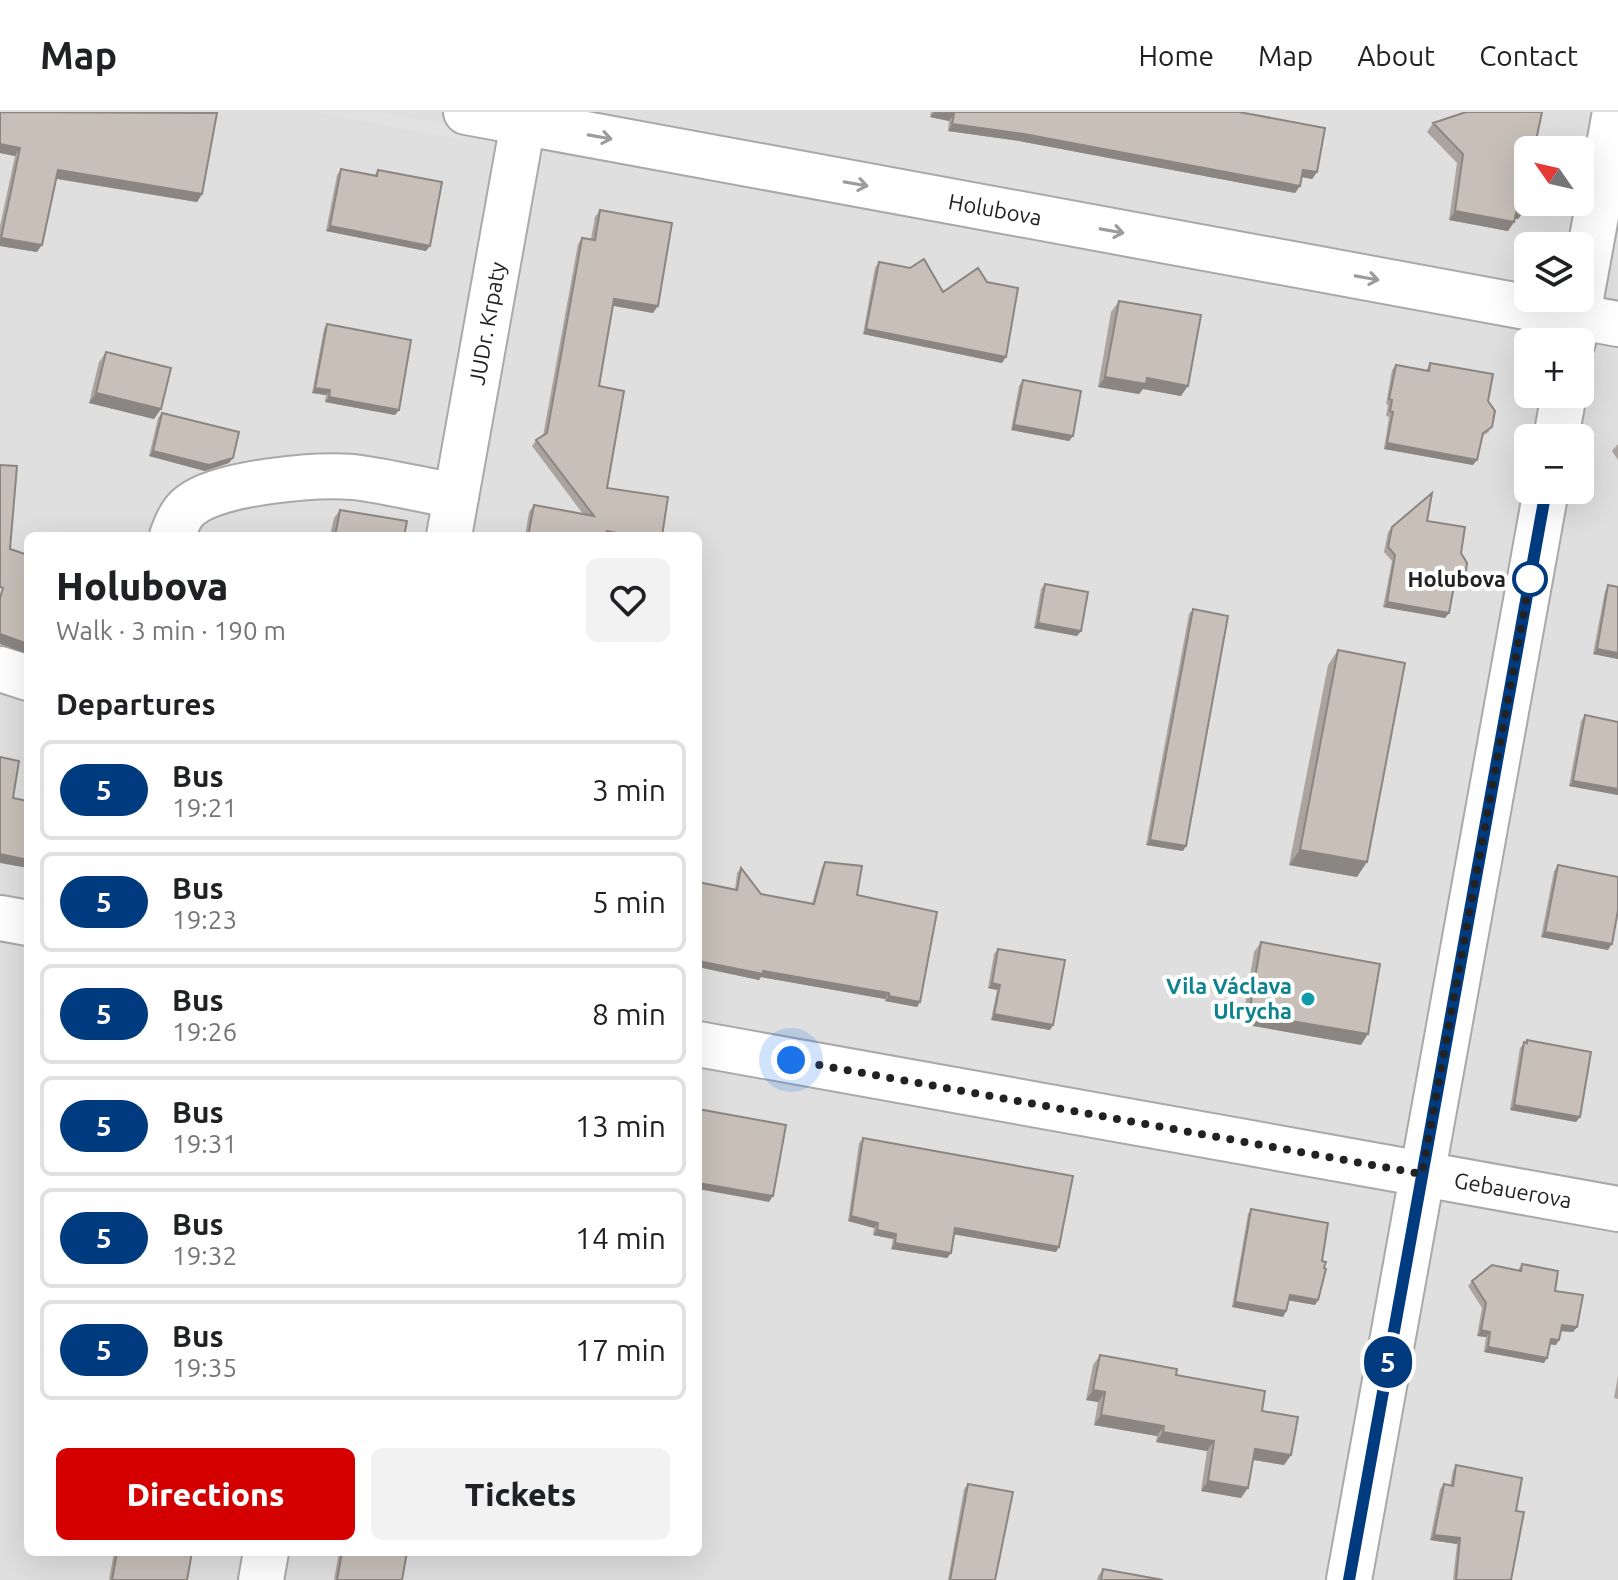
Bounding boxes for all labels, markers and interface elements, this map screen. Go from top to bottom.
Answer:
text: Map [40,34,117,76]
text: Home [1139,40,1214,71]
text: Map [1258,40,1313,71]
text: About [1357,40,1435,71]
text: Contact [1479,40,1578,71]
one-way arrow [587,130,612,145]
north arrow [1514,136,1594,216]
map controls [1514,136,1594,504]
one-way arrow [843,177,868,192]
street label: Holubova [947,188,1044,230]
one-way arrow [1098,224,1124,239]
button: layers [1514,232,1594,312]
street label: JUDr. Krpaty [463,259,510,387]
one-way arrow [1354,271,1379,286]
button: + [1514,328,1594,408]
button: − [1514,424,1594,504]
button: heart [586,558,670,642]
marker: Holubova [1513,562,1547,596]
text: Holubova [56,565,228,607]
place label: Holubova [1408,566,1506,591]
text: Walk · 3 min · 190 m [56,616,286,645]
text: Departures [56,687,216,721]
text: Bus [172,759,224,793]
text: 3 min [592,773,666,807]
text: 5 [96,774,112,805]
text: 19:21 [172,793,237,822]
text: Bus [172,871,224,905]
text: 5 min [592,885,666,919]
text: 5 [96,886,112,917]
text: 19:23 [172,905,237,934]
place label: Vila Václava Ulrycha [1166,973,1292,1023]
text: Bus [172,983,224,1017]
marker: Vila Václava Ulrycha [1299,990,1317,1008]
text: 8 min [592,997,666,1031]
text: 5 [96,998,112,1029]
text: 19:26 [172,1017,237,1046]
your location [771,1040,811,1080]
text: Bus [172,1095,224,1129]
text: 13 min [575,1109,666,1143]
text: 5 [96,1110,112,1141]
text: 19:31 [172,1129,237,1158]
street label: Gebauerova [1452,1167,1574,1212]
text: Bus [172,1207,224,1241]
text: 14 min [575,1221,666,1255]
text: 5 [96,1222,112,1253]
text: 19:32 [172,1241,237,1270]
text: Bus [172,1319,224,1353]
text: 17 min [575,1333,666,1367]
text: 5 [96,1334,112,1365]
line badge: 5 [1362,1336,1414,1388]
text: 5 [1380,1346,1396,1377]
text: 19:35 [172,1353,237,1382]
button: Directions [56,1448,355,1540]
button: Tickets [371,1448,670,1540]

